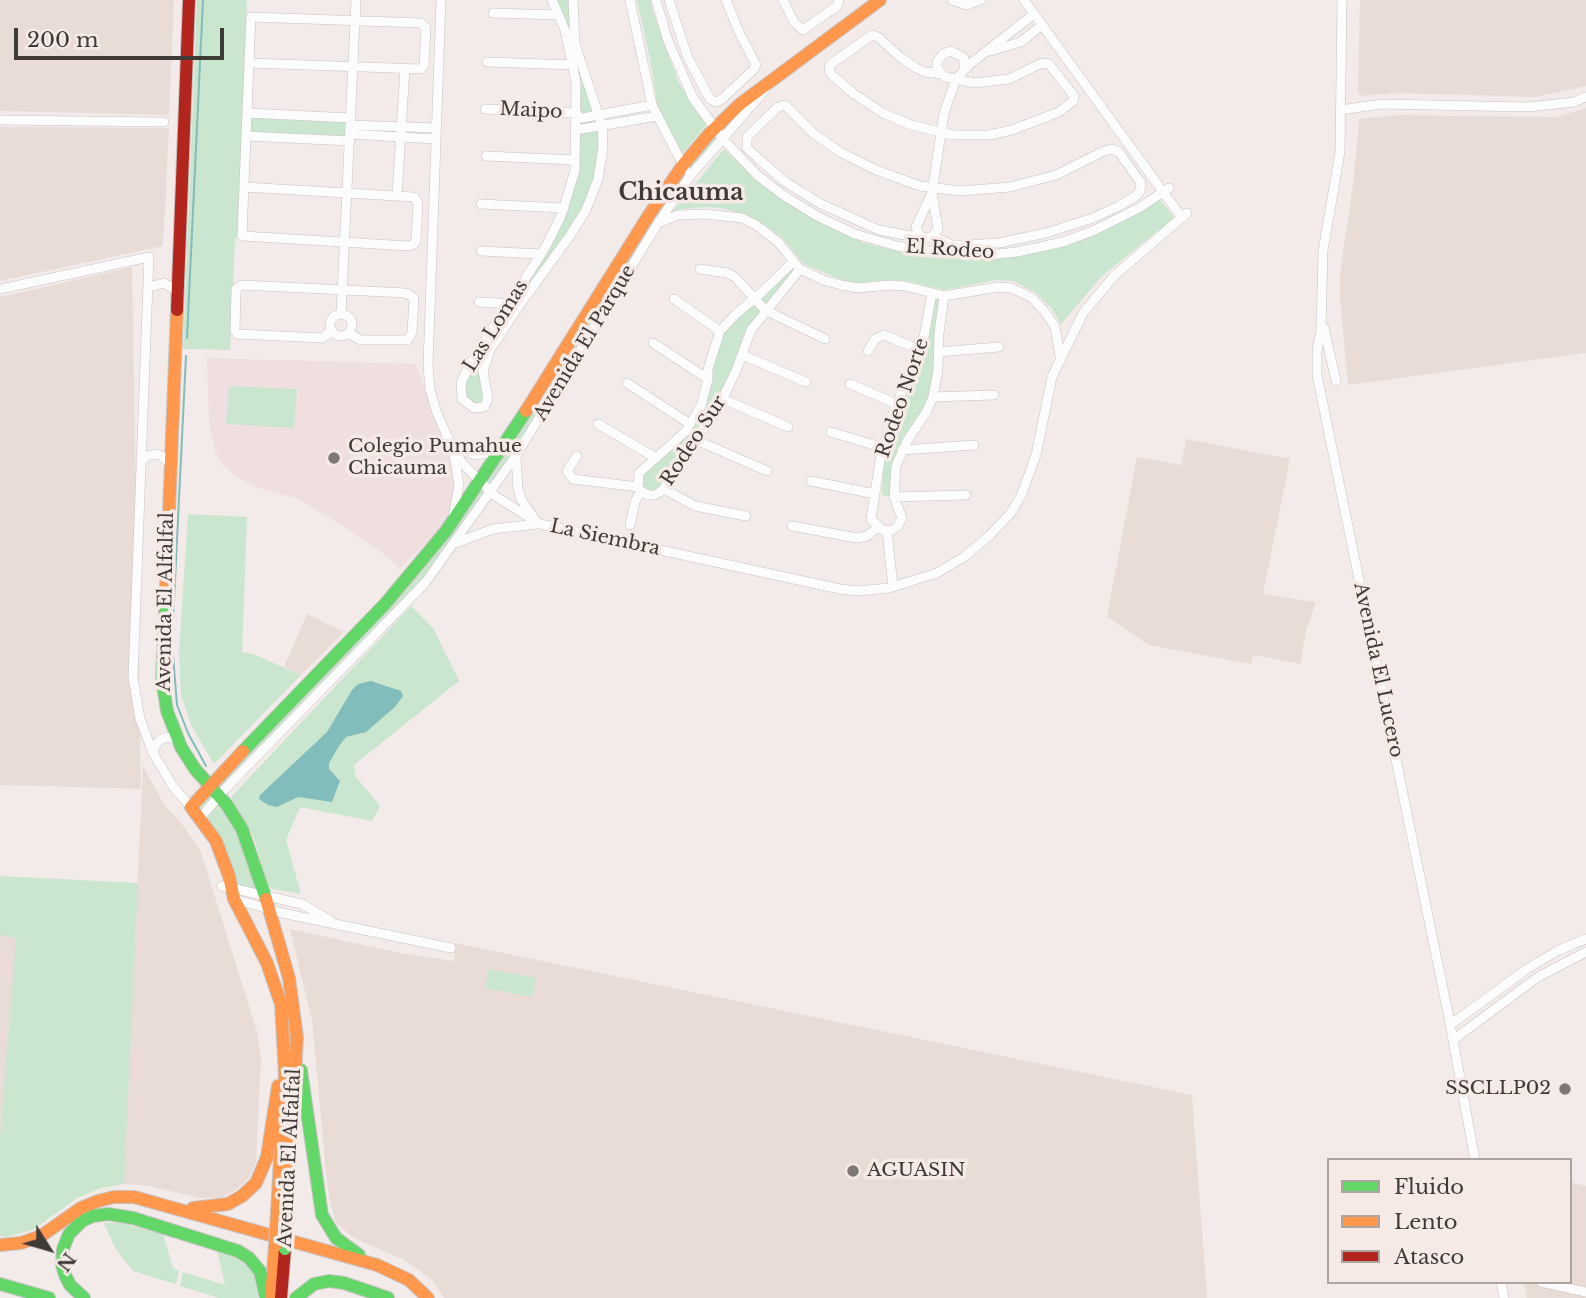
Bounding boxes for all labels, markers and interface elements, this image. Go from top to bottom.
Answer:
scale bar [18,14,228,58]
text: 200 m [27,27,98,53]
street label: Maipo [499,98,563,124]
district label: Chicauma [619,180,743,208]
street label: El Rodeo [905,236,995,264]
street label: Avenida El Parque [529,261,641,425]
street label: Las Lomas [459,276,533,376]
street label: Rodeo Norte [872,335,934,461]
street label: Rodeo Sur [656,392,732,490]
place label: Colegio Pumahue Chicauma [348,436,522,480]
marker: Colegio Pumahue Chicauma [326,450,342,466]
street label: Avenida El Alfalfal [153,512,179,692]
street label: La Siembra [548,515,662,561]
street label: Avenida El Lucero [1348,580,1408,760]
street label: Avenida El Alfalfal [274,1068,306,1248]
place label: SSCLLP02 [1445,1078,1551,1100]
marker: SSCLLP02 [1557,1081,1573,1097]
legend [1327,1158,1572,1284]
place label: AGUASIN [867,1160,965,1182]
marker: AGUASIN [845,1163,861,1179]
text: Fluido [1394,1174,1464,1200]
text: Lento [1394,1209,1457,1235]
north arrow [14,1214,84,1284]
text: Atasco [1394,1244,1464,1270]
text: N [52,1248,81,1276]

